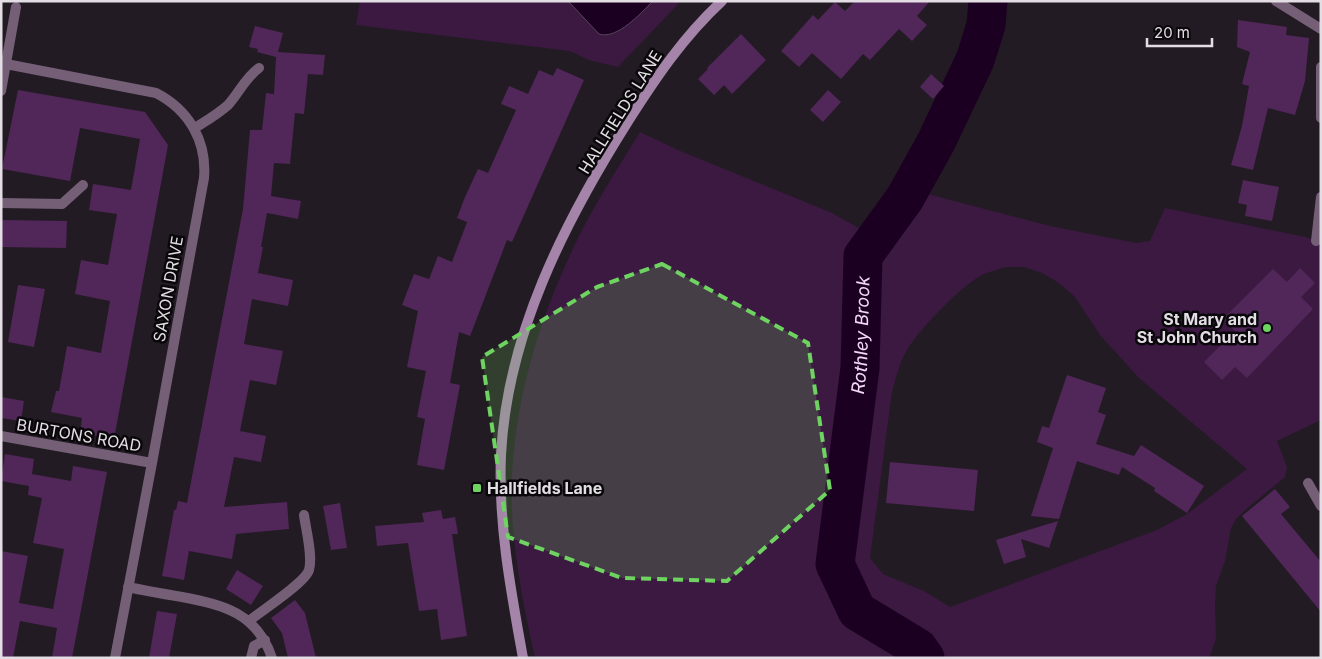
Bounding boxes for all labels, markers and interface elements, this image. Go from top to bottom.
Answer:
scale bar [1147,15,1212,47]
text: 20 m [1154,23,1190,42]
street label: HALLFIELDS LANE [574,47,666,177]
street label: SAXON DRIVE [149,234,187,344]
water label: Rothley Brook [846,275,873,395]
place label: St Mary and St John Church [1137,309,1257,347]
marker: St Mary and St John Church [1261,322,1273,334]
street label: BURTONS ROAD [15,414,143,456]
place label: Hallfields Lane [487,478,602,498]
marker: Hallfields Lane [471,482,483,494]

